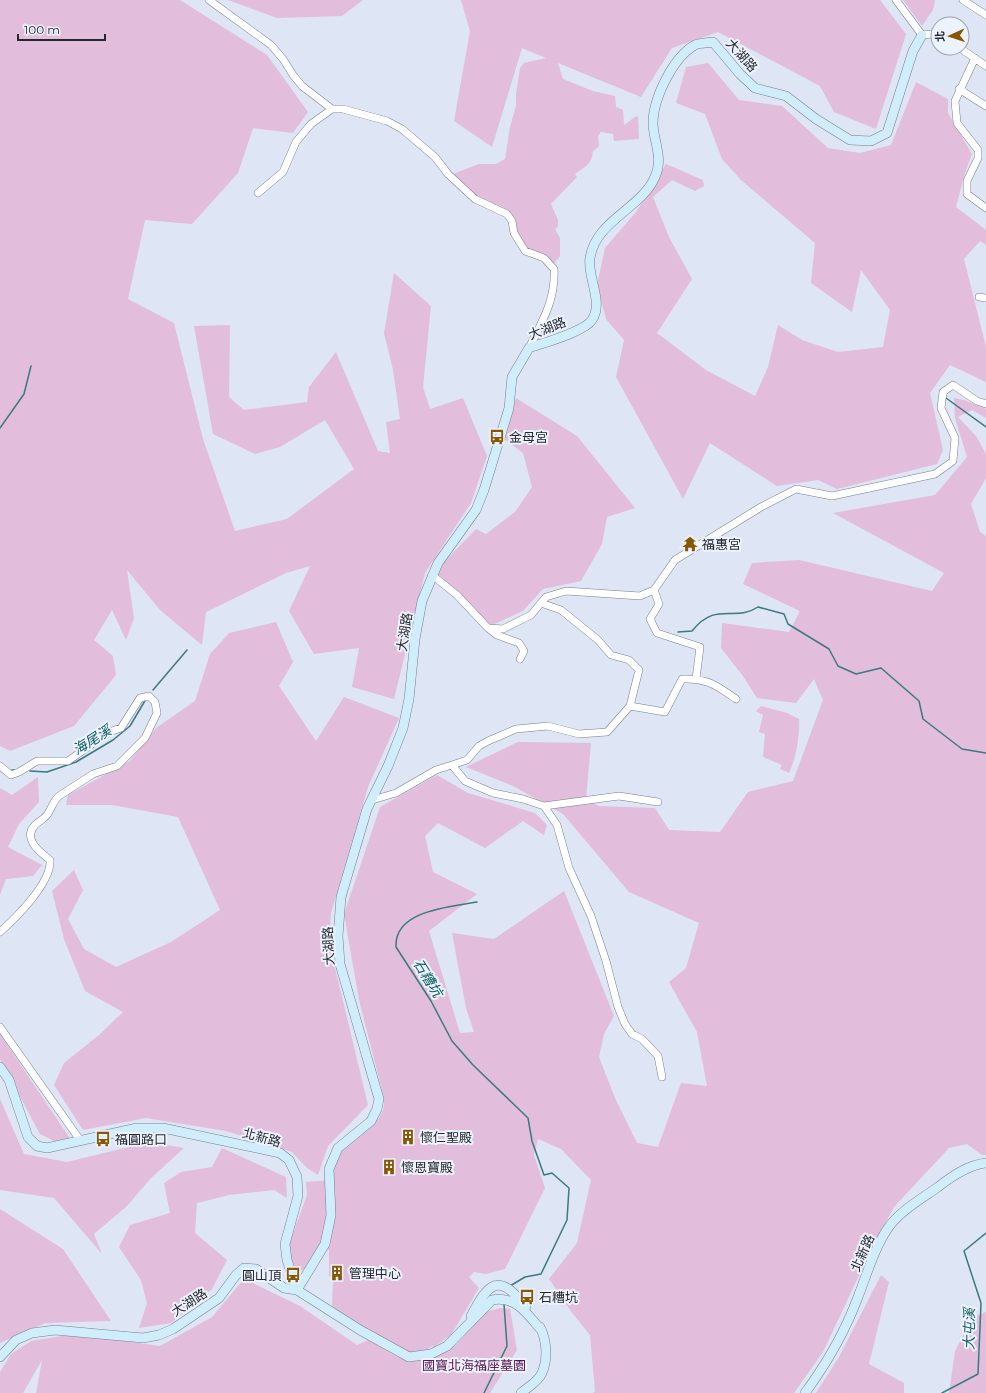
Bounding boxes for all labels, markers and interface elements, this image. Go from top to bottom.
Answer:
scale bar [18,16,105,42]
north arrow [930,16,970,56]
text: 100 m [24,22,60,37]
text: 北 [933,31,947,42]
street label: 大湖路 [723,35,761,75]
street label: 大湖路 [526,314,568,342]
bus stop icon: 金母宮 [488,428,506,446]
place label: 金母宮 [509,429,548,445]
temple icon: 福惠宮 [681,535,699,553]
place label: 福惠宮 [702,536,741,552]
street label: 大湖路 [393,611,415,653]
water label: 海尾溪 [69,720,116,759]
street label: 大湖路 [319,926,337,966]
water label: 石糟坑 [409,955,448,1002]
street label: 北新路 [241,1124,283,1150]
building icon: 懷仁聖殿 [399,1128,417,1146]
place label: 懷仁聖殿 [420,1129,472,1145]
bus stop icon: 福圓路口 [94,1130,112,1148]
place label: 福圓路口 [115,1131,167,1147]
building icon: 懷恩寶殿 [380,1158,398,1176]
place label: 懷恩寶殿 [401,1159,453,1175]
street label: 北新路 [847,1232,877,1274]
building icon: 管理中心 [328,1264,346,1282]
place label: 管理中心 [349,1265,401,1281]
bus stop icon: 圓山頂 [284,1266,302,1284]
place label: 圓山頂 [242,1267,282,1283]
street label: 大湖路 [168,1285,210,1319]
bus stop icon: 石糟坑 [518,1288,536,1306]
place label: 石糟坑 [539,1289,578,1305]
water label: 大屯溪 [960,1306,978,1350]
park label: 國寶北海福座墓園 [422,1357,526,1373]

